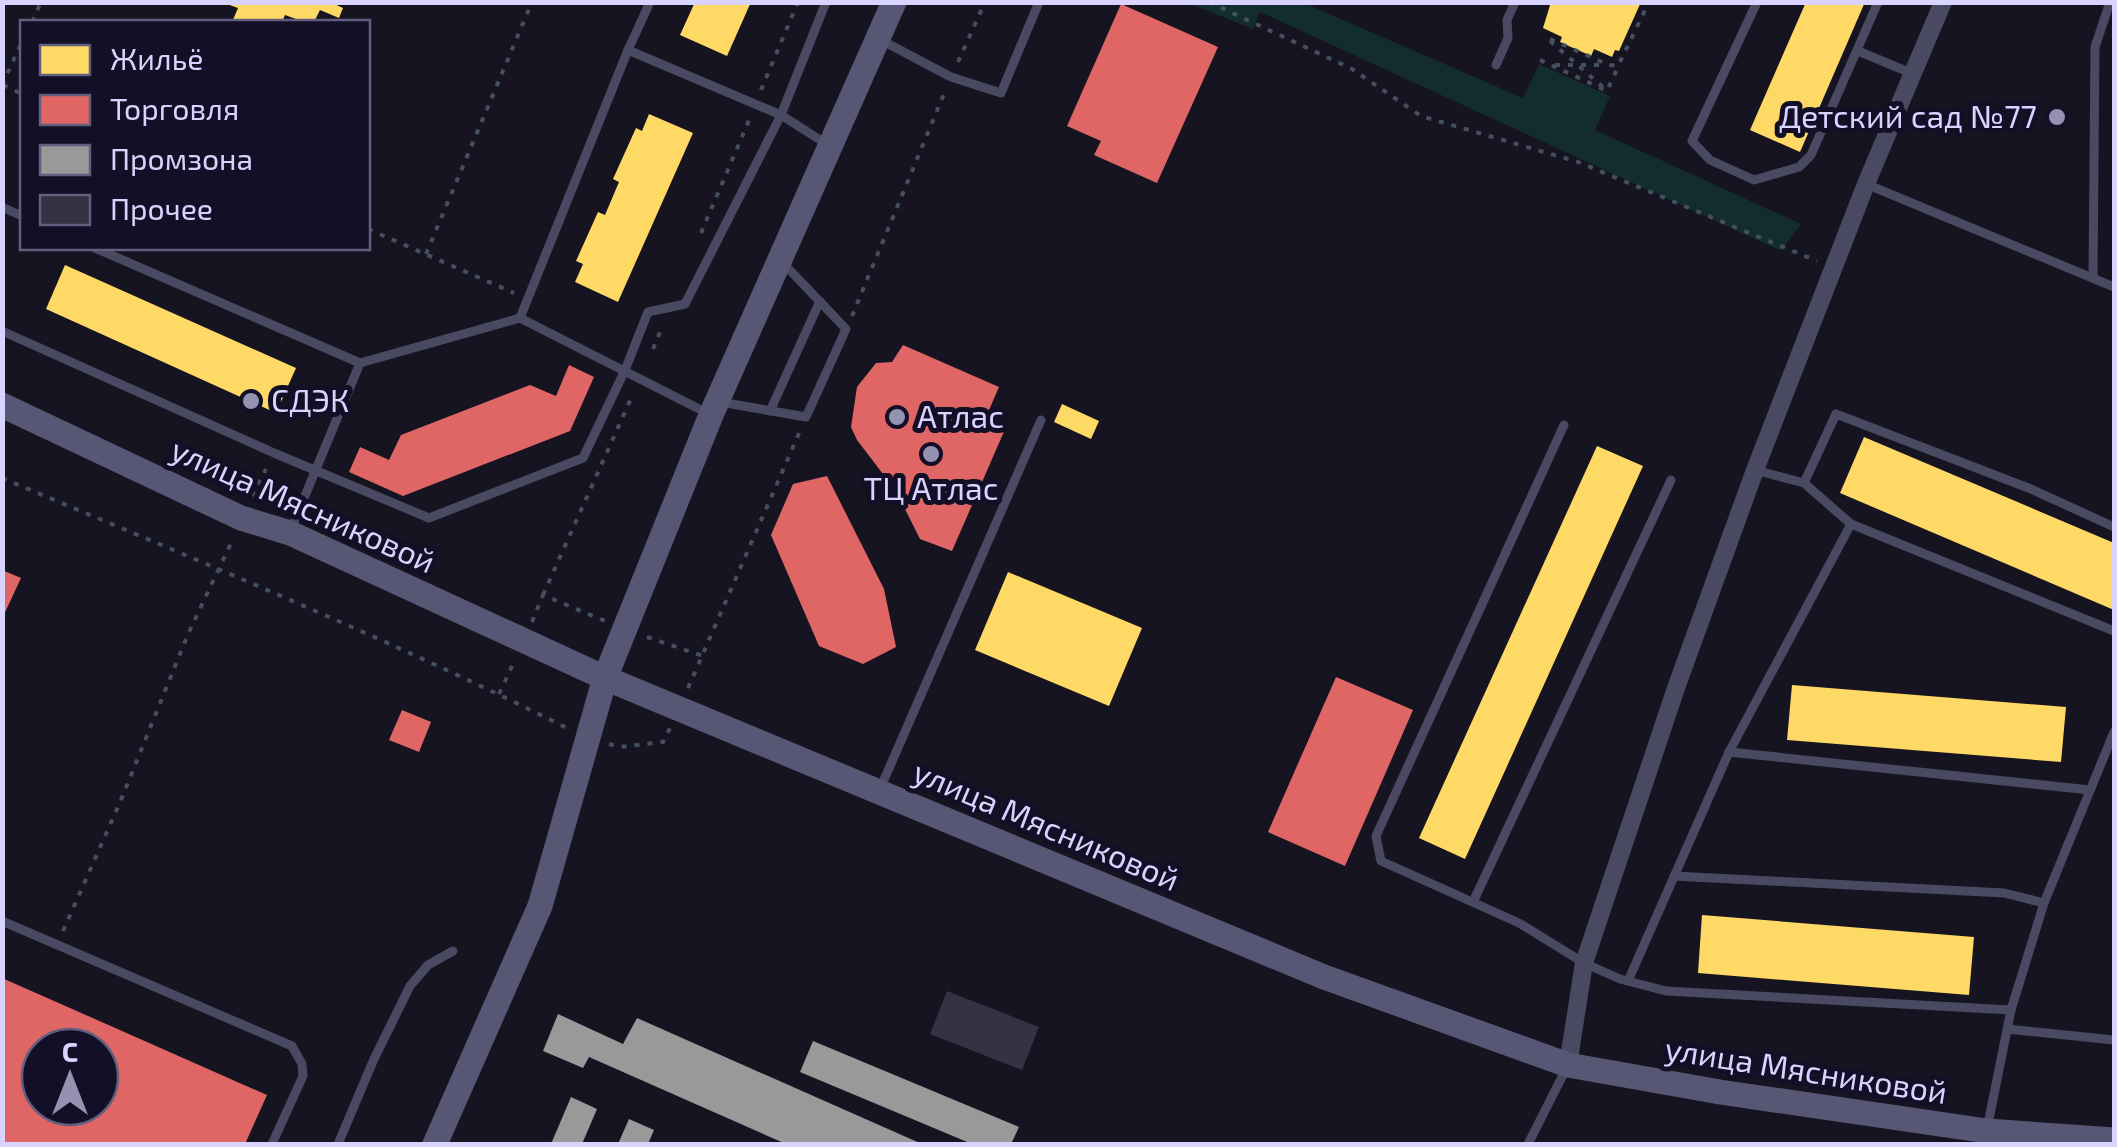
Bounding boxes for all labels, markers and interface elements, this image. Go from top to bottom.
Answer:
legend [20,20,370,250]
text: Жильё [110,40,203,76]
text: Торговля [110,90,239,126]
place label: Детский сад №77 [1779,96,2037,134]
marker: Детский сад №77 [2046,106,2068,128]
text: Промзона [110,140,253,176]
text: Прочее [110,190,213,226]
place label: СДЭК [271,380,349,418]
marker: СДЭК [240,390,262,412]
place label: Атлас [917,396,1004,434]
marker: Атлас [886,406,908,428]
street label: улица Мясниковой [165,429,442,580]
marker: ТЦ Атлас [920,443,942,465]
place label: ТЦ Атлас [864,468,998,506]
street label: улица Мясниковой [908,751,1185,898]
north arrow [20,1027,120,1127]
street label: улица Мясниковой [1662,1028,1950,1111]
text: С [62,1034,78,1068]

